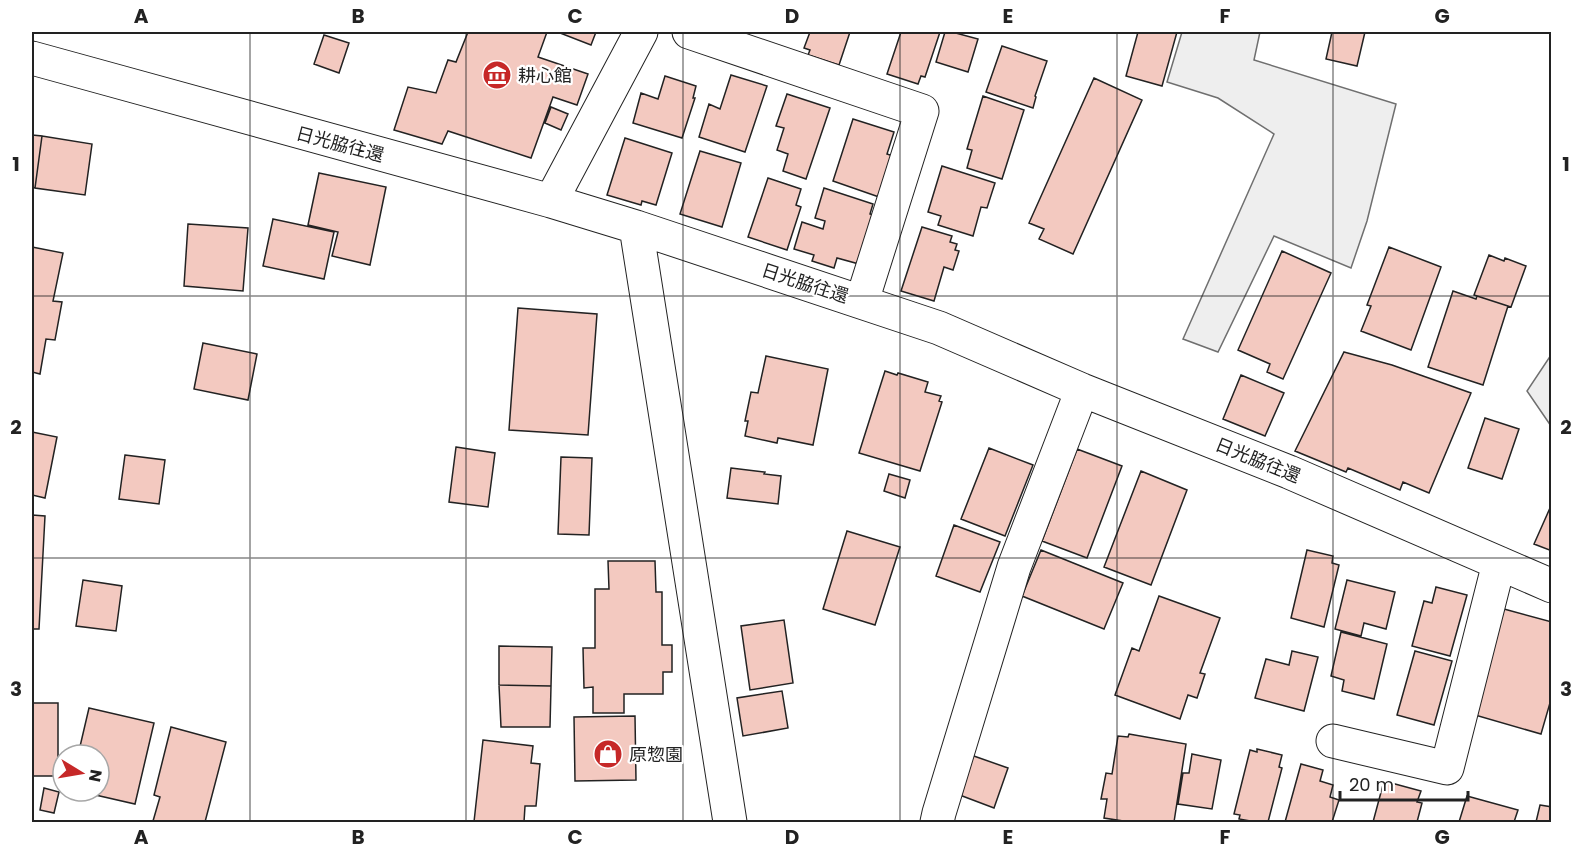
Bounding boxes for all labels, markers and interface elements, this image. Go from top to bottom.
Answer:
text: A [134,2,149,30]
text: B [351,2,365,30]
text: C [567,2,583,30]
text: D [785,2,799,30]
text: E [1003,2,1013,30]
text: F [1220,2,1231,30]
text: G [1434,2,1450,30]
museum icon: 耕心館 [481,59,513,91]
place label: 耕心館 [518,63,572,88]
street label: 日光脇往還 [293,120,387,168]
text: 1 [12,150,20,178]
text: 1 [1562,150,1570,178]
street label: 日光脇往還 [758,257,852,309]
text: 2 [10,413,22,441]
text: 2 [1560,413,1572,441]
street label: 日光脇往還 [1212,432,1304,488]
text: 3 [10,675,22,703]
text: 3 [1560,675,1572,703]
shop icon: 原惣園 [592,738,624,770]
place label: 原惣園 [629,742,683,767]
north arrow [51,743,111,803]
scale bar [1340,764,1468,802]
text: N [83,768,108,784]
text: 20 m [1349,772,1394,797]
text: A [134,823,149,851]
text: B [351,823,365,851]
text: C [567,823,583,851]
text: D [785,823,799,851]
text: E [1003,823,1013,851]
text: F [1220,823,1231,851]
text: G [1434,823,1450,851]

